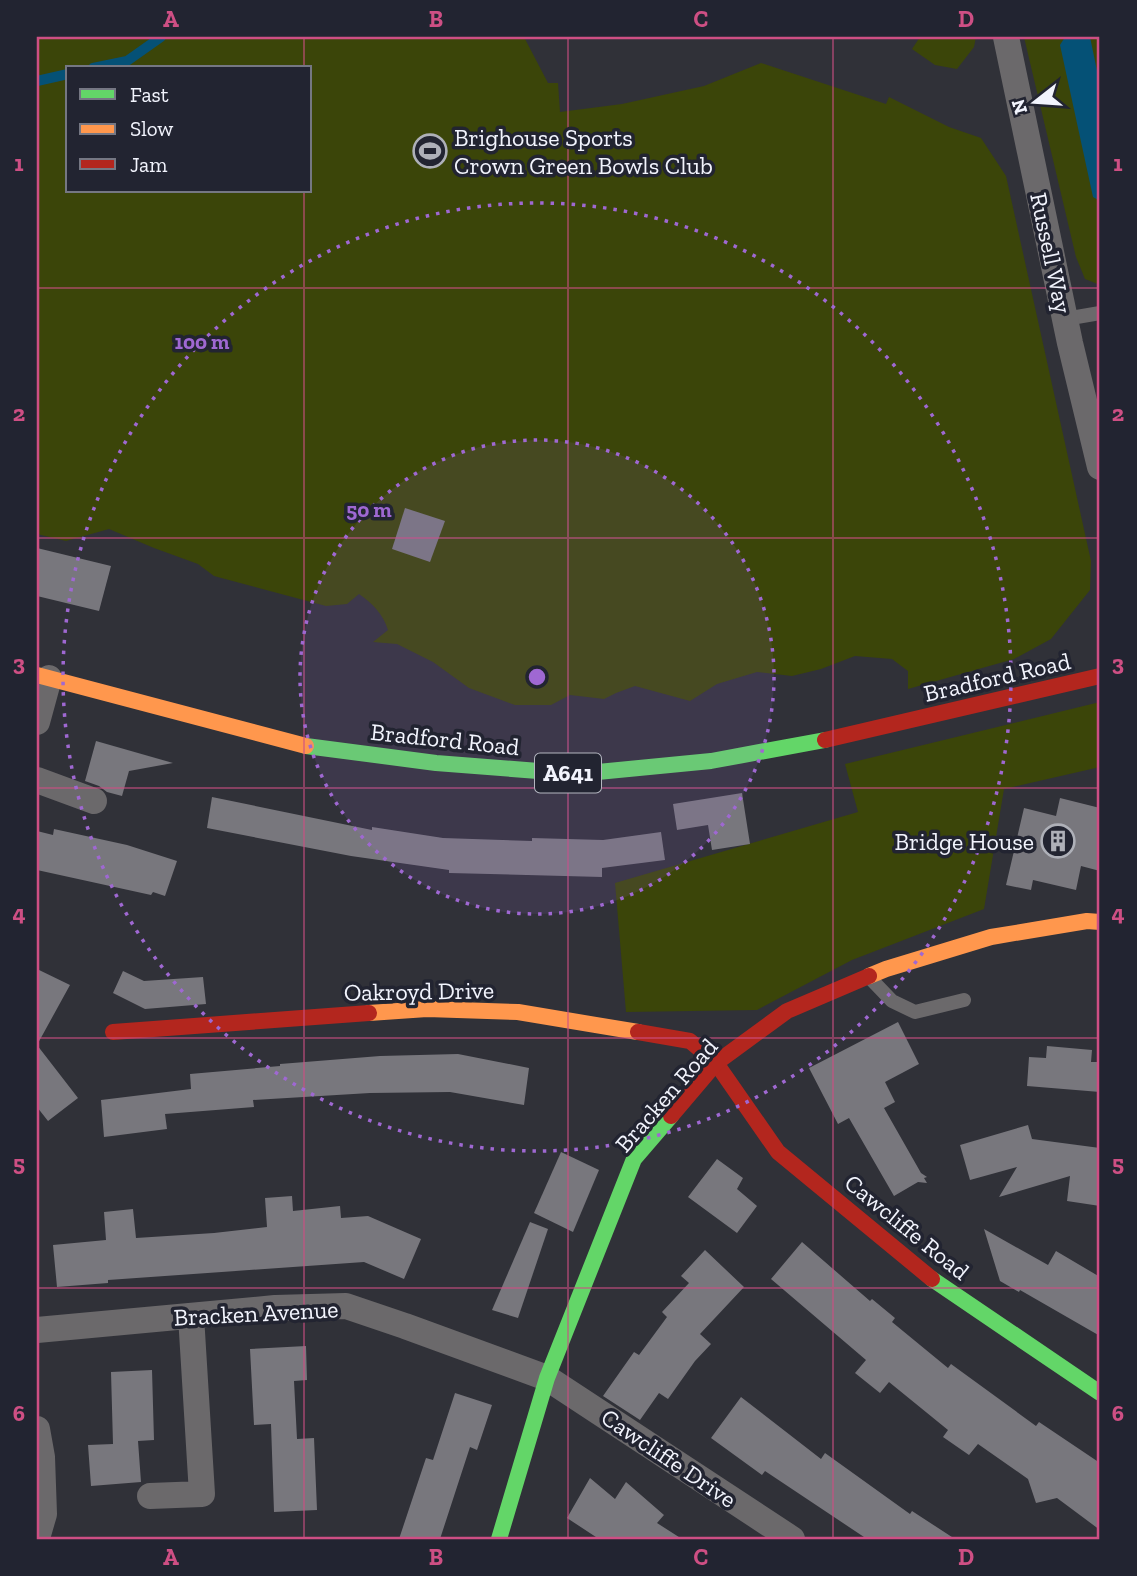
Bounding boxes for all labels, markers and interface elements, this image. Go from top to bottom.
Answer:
text: A [163,5,179,33]
text: B [429,5,443,33]
text: C [694,5,708,33]
text: D [958,5,974,33]
legend [66,66,312,192]
north arrow [1000,66,1070,136]
text: Fast [130,82,169,107]
text: N [1006,97,1032,117]
text: Slow [130,116,173,141]
place label: Brighouse Sports Crown Green Bowls Club [454,123,713,180]
sports icon: Brighouse Sports Crown Green Bowls Club [411,132,449,170]
text: 1 [14,149,24,177]
text: 1 [1113,149,1123,177]
text: Jam [130,152,167,177]
street label: Russell Way [1024,190,1078,317]
text: 100 m [175,329,230,354]
text: 2 [13,399,25,427]
text: 2 [1112,399,1124,427]
text: 50 m [346,497,392,522]
street label: Bradford Road [921,646,1073,708]
text: 3 [13,649,25,677]
text: 3 [1112,649,1124,677]
centre of rings [525,665,549,689]
street label: Bradford Road [369,717,521,761]
road number: A641 [535,754,601,792]
building icon: Bridge House [1039,822,1077,860]
place label: Bridge House [895,827,1034,856]
text: 4 [12,899,26,927]
text: 4 [1111,899,1125,927]
street label: Oakroyd Drive [343,975,495,1007]
street label: Bracken Road [609,1032,723,1158]
text: 5 [13,1149,25,1177]
text: 5 [1112,1149,1124,1177]
street label: Cawcliffe Road [839,1168,975,1286]
street label: Bracken Avenue [173,1294,339,1332]
text: 6 [13,1399,25,1427]
text: 6 [1112,1399,1124,1427]
street label: Cawcliffe Drive [596,1402,742,1514]
text: A [163,1543,179,1571]
text: B [429,1543,443,1571]
text: C [694,1543,708,1571]
text: D [958,1543,974,1571]

